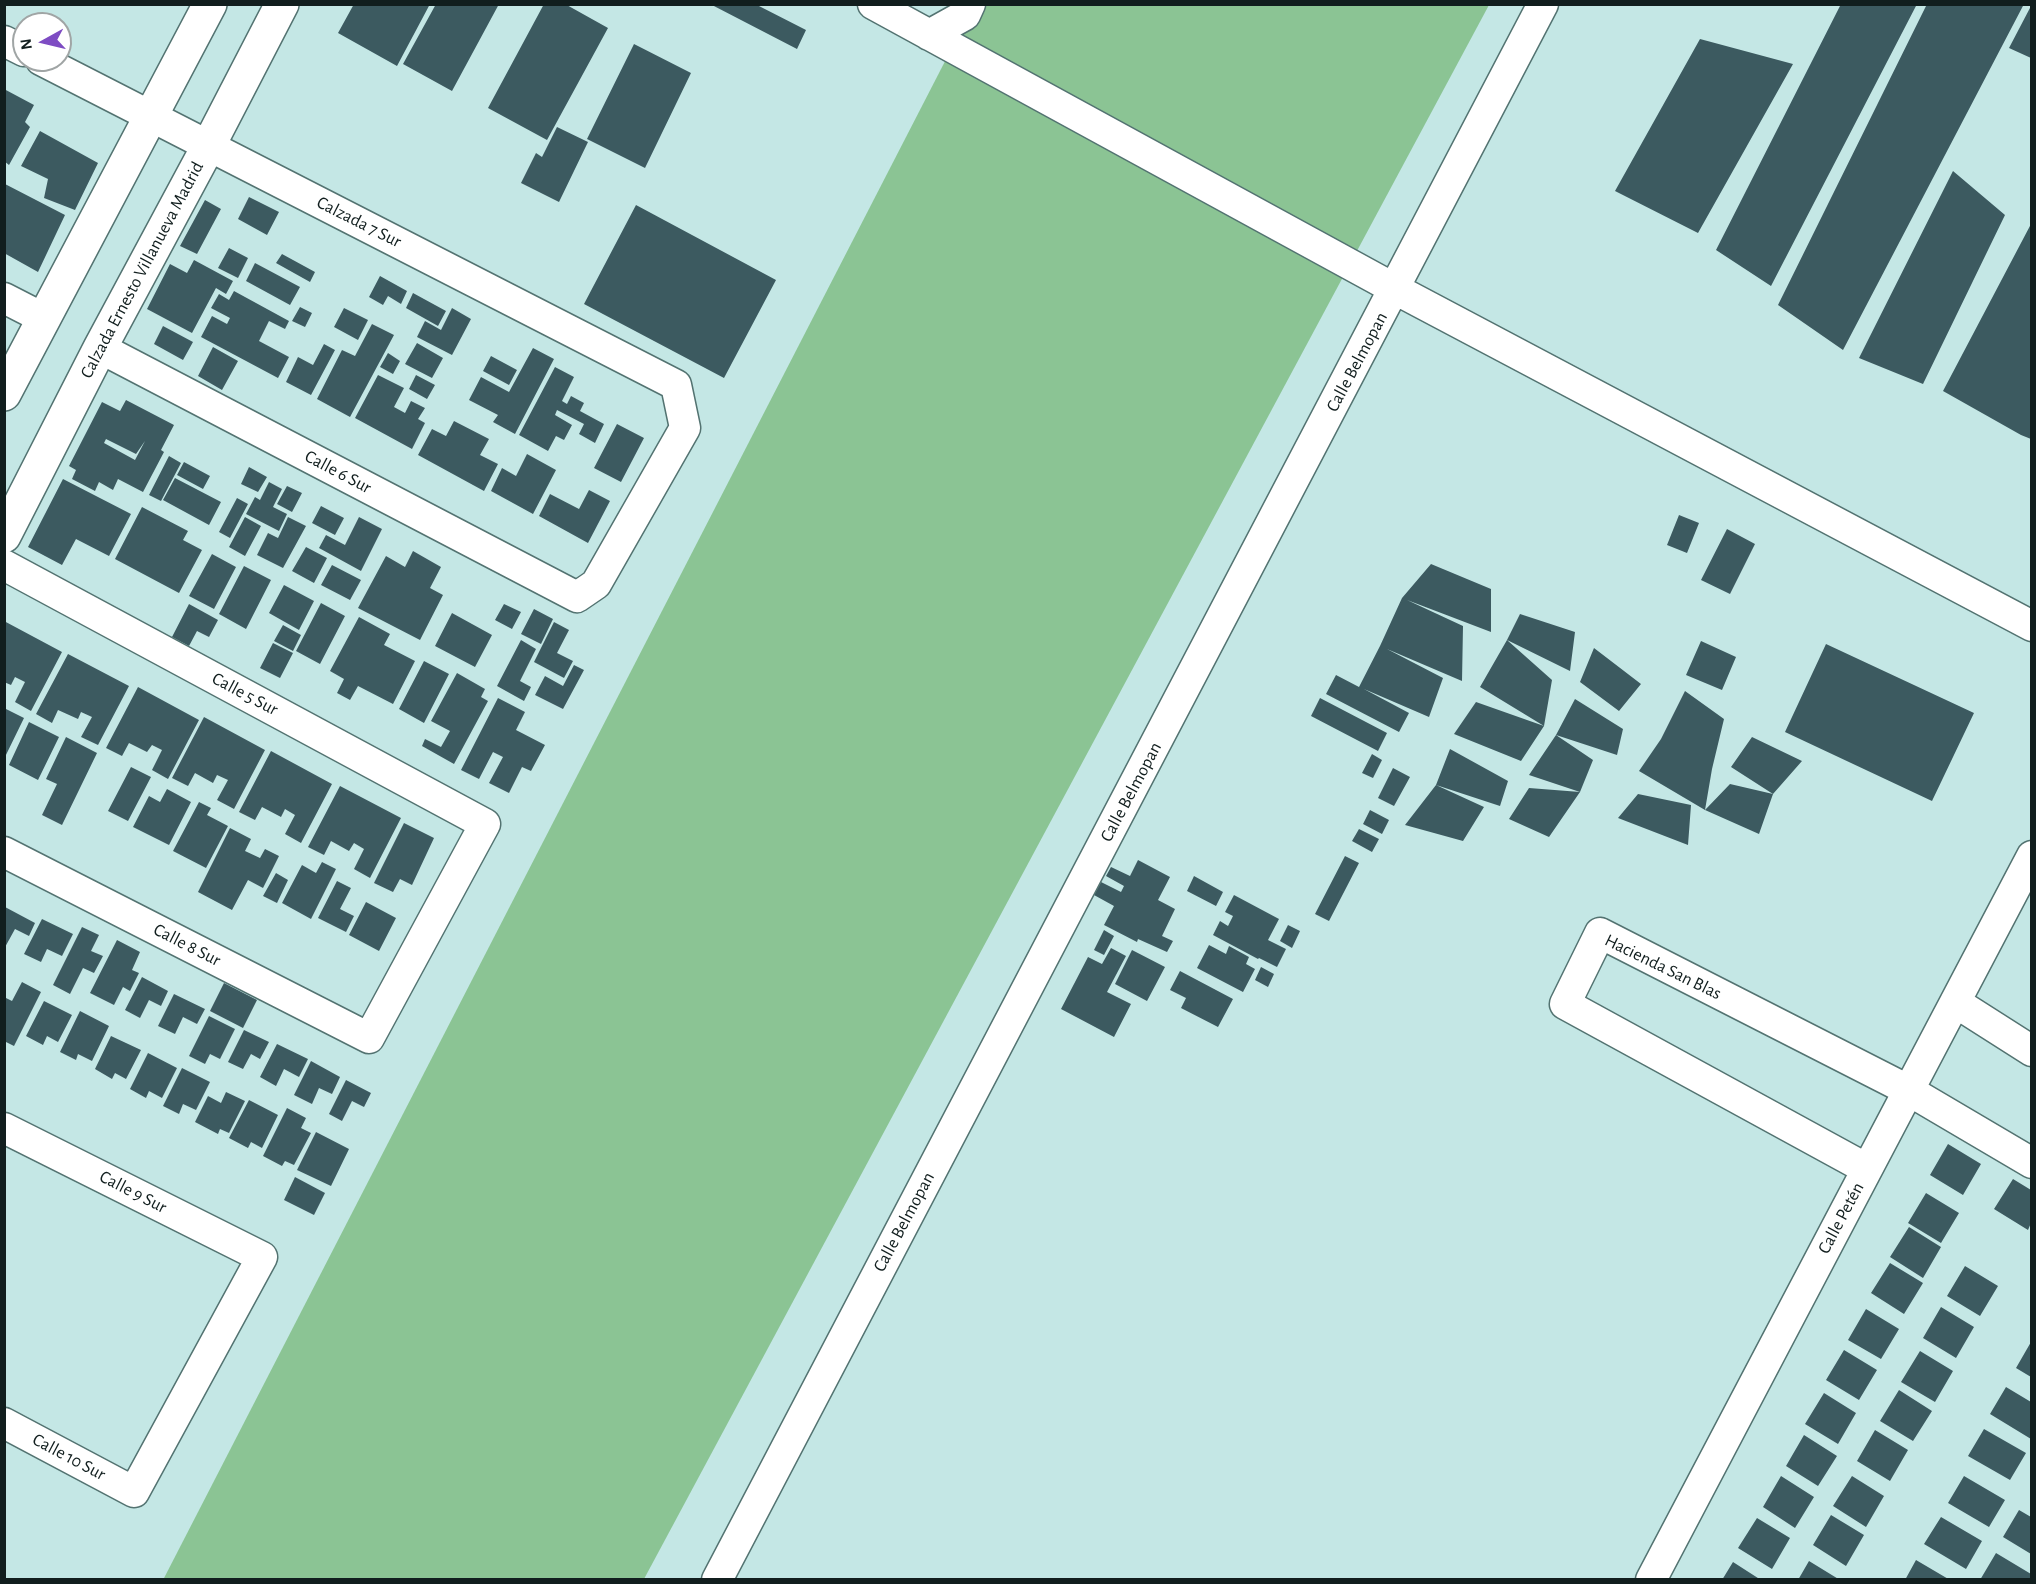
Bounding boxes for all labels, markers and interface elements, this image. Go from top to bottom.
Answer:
north arrow [12,12,72,72]
text: N [17,38,35,51]
street label: Calzada Ernesto Villanueva Madrid [76,158,208,382]
street label: Calzada 7 Sur [313,191,405,253]
street label: Calle Belmopan [1322,308,1392,416]
street label: Calle 6 Sur [301,445,375,499]
street label: Calle 5 Sur [208,668,282,720]
street label: Calle Belmopan [1096,738,1166,846]
street label: Calle 8 Sur [150,919,224,971]
street label: Hacienda San Blas [1601,929,1725,1005]
street label: Calle 9 Sur [96,1166,170,1218]
street label: Calle Belmopan [869,1168,939,1276]
street label: Calle Petén [1813,1179,1869,1257]
street label: Calle 10 Sur [29,1429,109,1485]

